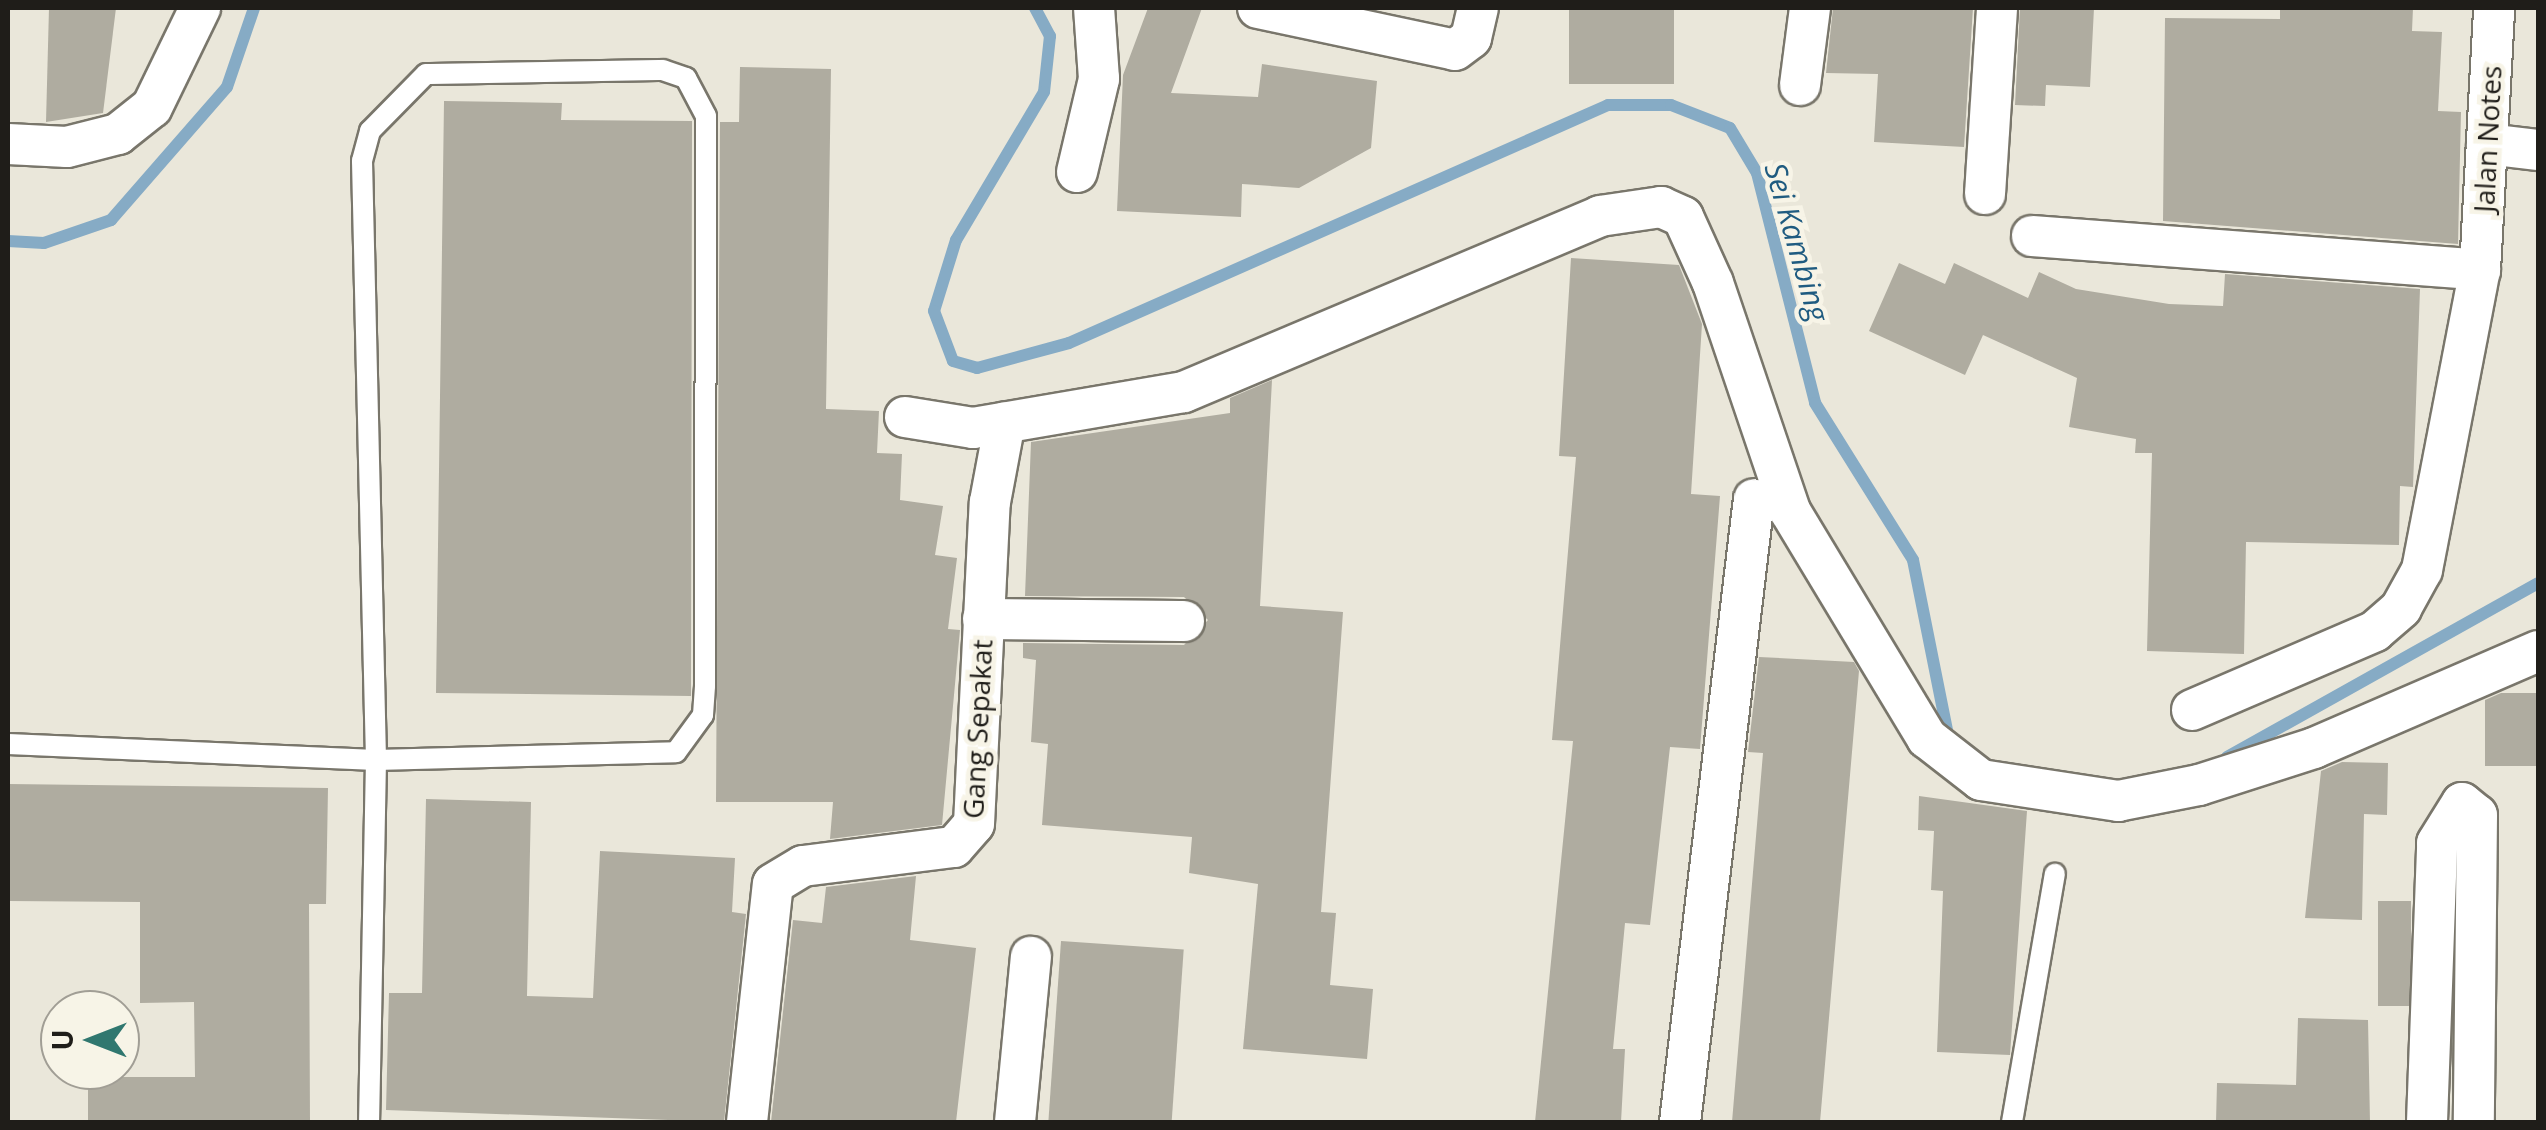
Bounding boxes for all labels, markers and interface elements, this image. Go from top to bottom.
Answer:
street label: Jalan Notes [2466,65,2508,213]
water label: Sei Kambing [1757,159,1837,325]
street label: Gang Sepakat [956,638,998,820]
north arrow [40,990,140,1090]
text: U [43,1029,81,1051]

